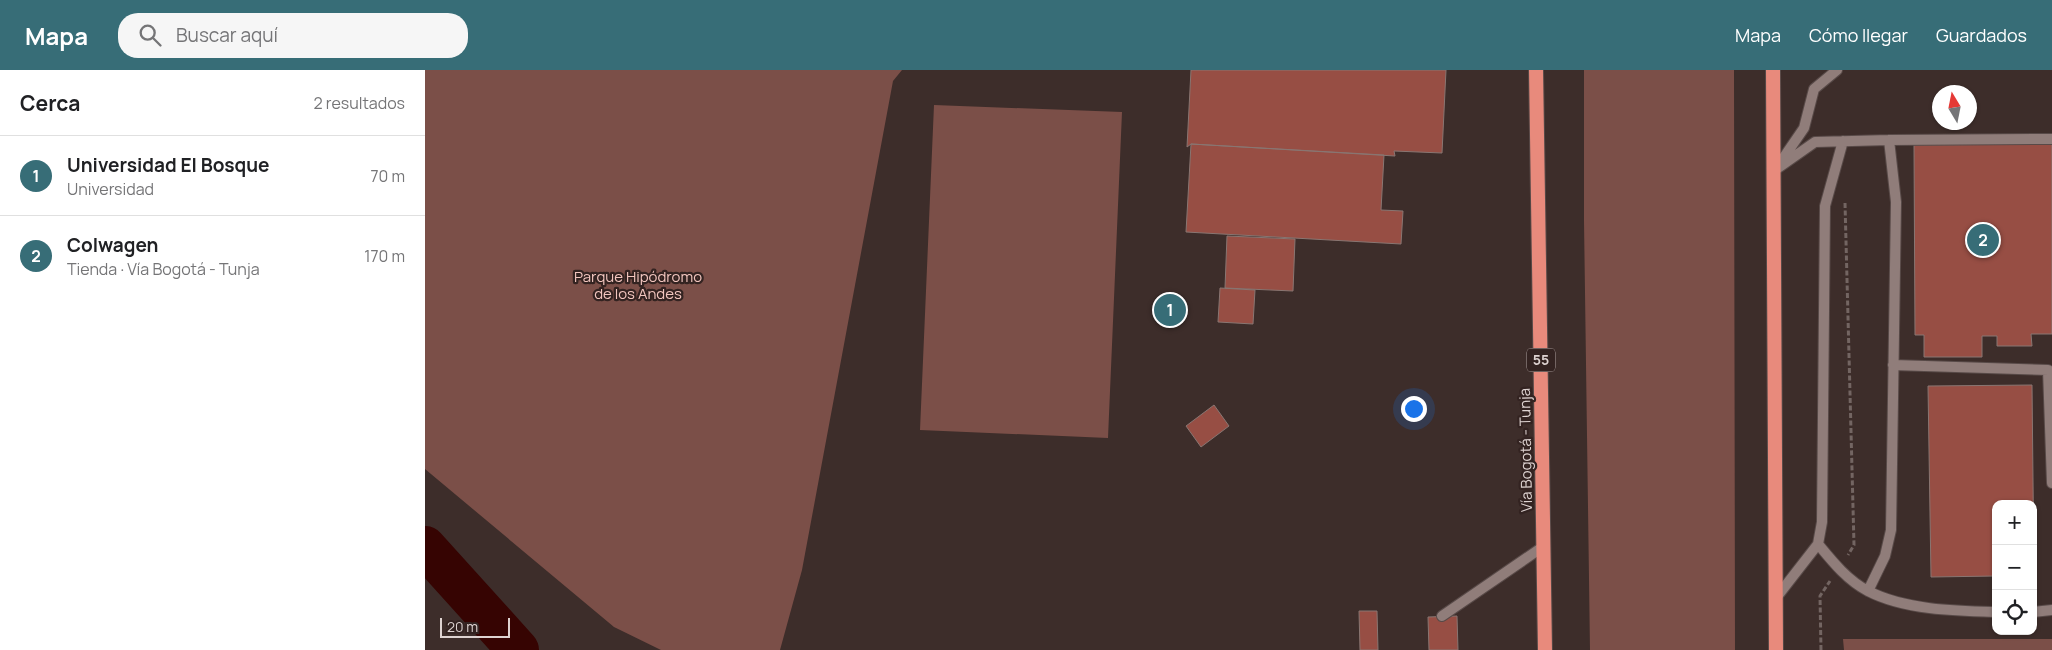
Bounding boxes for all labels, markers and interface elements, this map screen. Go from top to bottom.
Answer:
search box [118,13,468,58]
text: Mapa [25,19,88,52]
icon: search [136,21,164,49]
text: Buscar aquí [176,22,278,48]
text: Mapa [1735,23,1781,47]
text: Cómo llegar [1809,23,1908,47]
text: Guardados [1936,23,2027,47]
north arrow [1932,85,1977,130]
text: Cerca [20,89,80,117]
text: 2 resultados [314,92,405,114]
text: Universidad El Bosque [67,152,270,178]
text: 1 [32,165,40,187]
text: 70 m [370,165,405,187]
text: Universidad [67,178,154,200]
pin: 2 [1967,221,1999,259]
text: Colwagen [67,232,158,258]
text: 2 [31,245,41,267]
text: 170 m [364,245,405,267]
text: Tienda · Vía Bogotá - Tunja [67,258,260,280]
park label: Parque Hipódromo de los Andes [574,266,702,304]
pin: 1 [1154,291,1186,329]
road number: 55 [1527,348,1555,372]
street label: Vía Bogotá - Tunja [1514,388,1537,512]
your location [1401,396,1427,422]
map controls [1992,500,2037,635]
button: + [1992,500,2037,545]
button: − [1992,545,2037,590]
button: locate [1992,590,2037,635]
scale bar [440,615,510,638]
text: 20 m [447,617,478,636]

